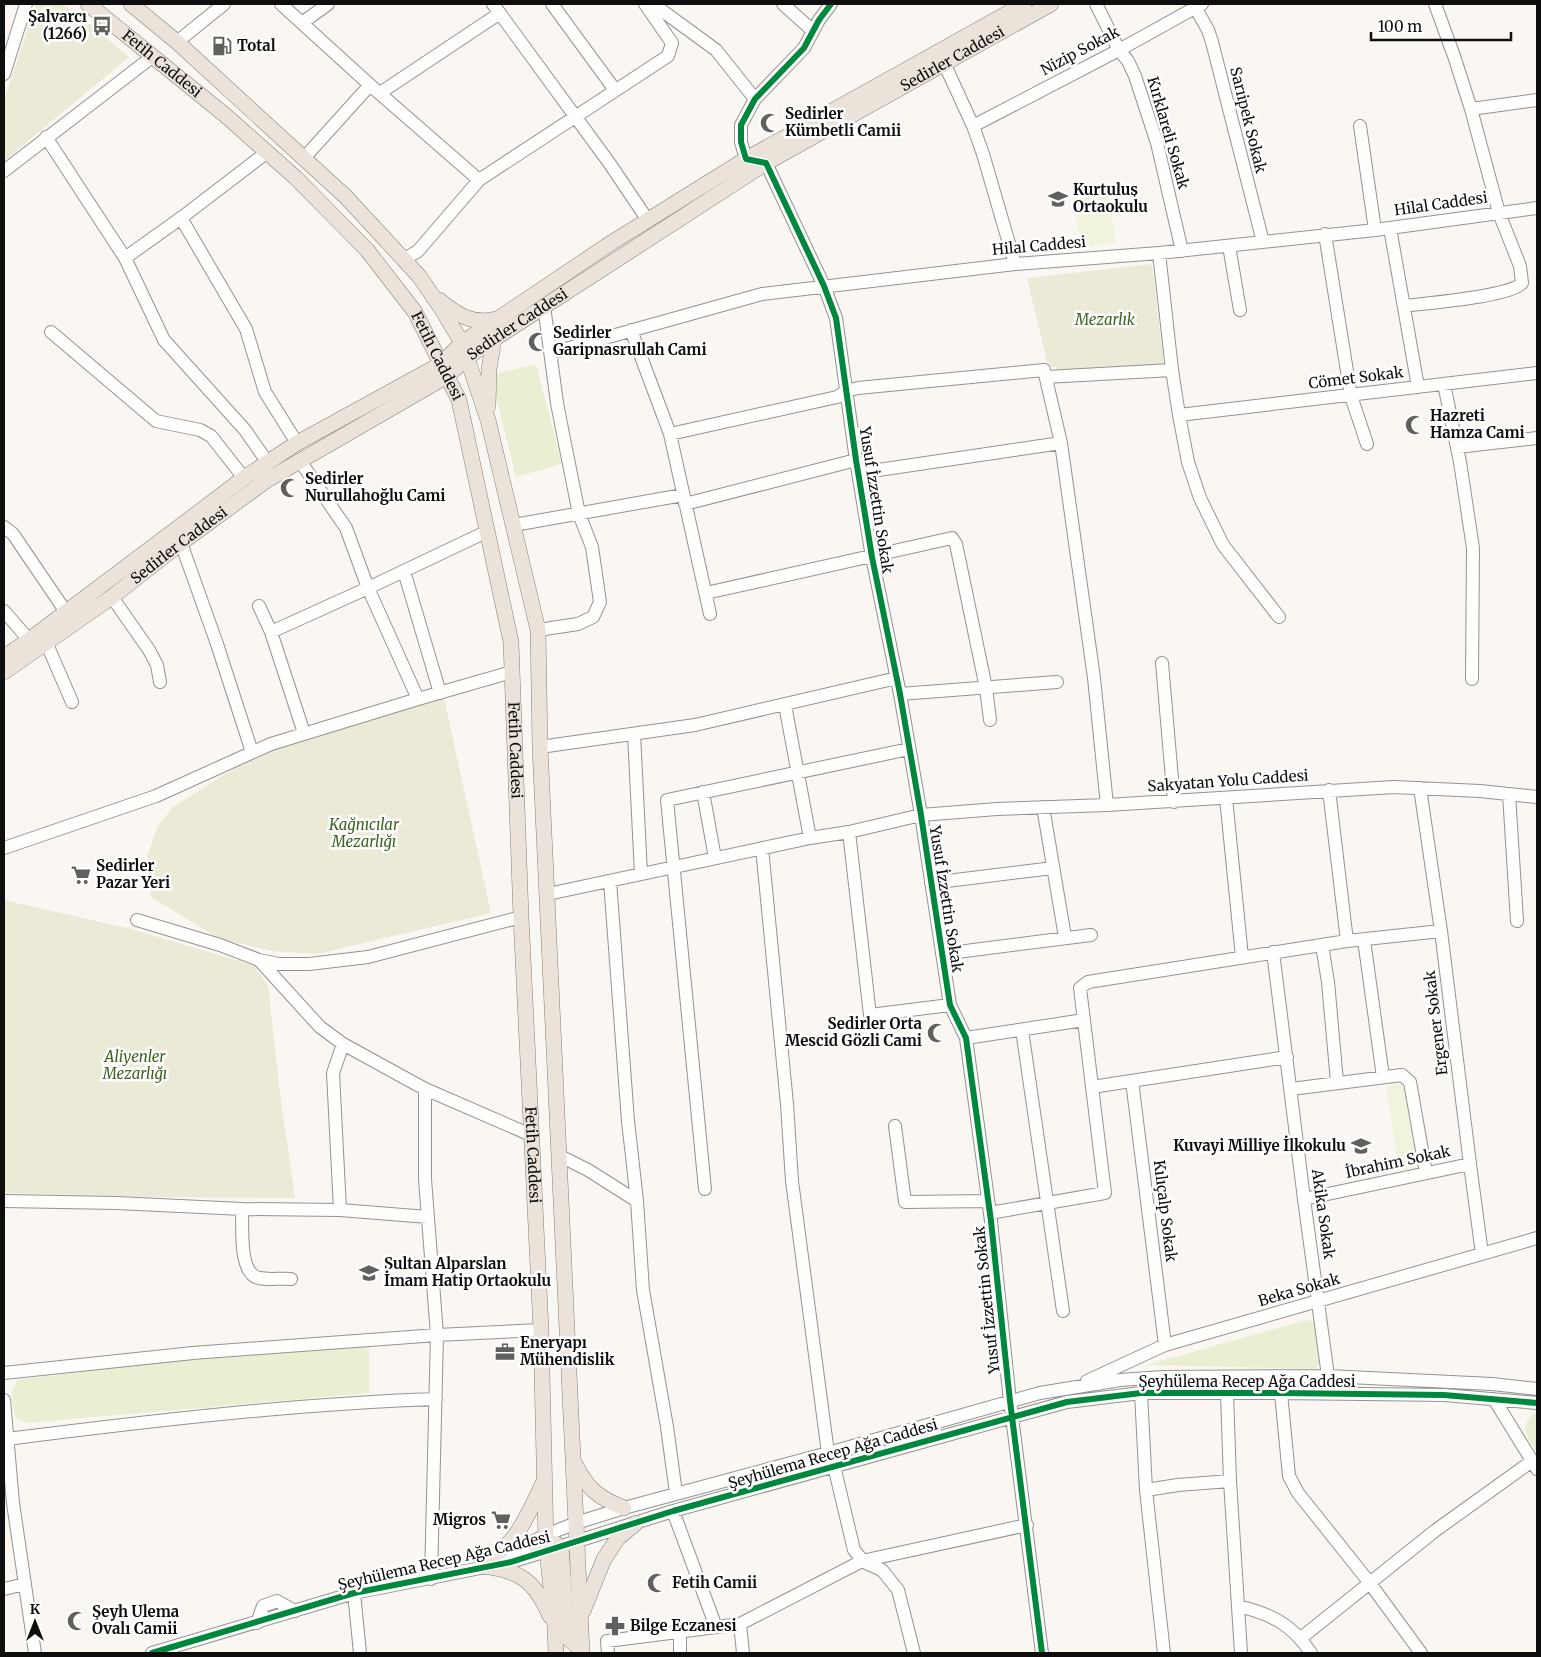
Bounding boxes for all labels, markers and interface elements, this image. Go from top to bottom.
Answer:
place label: Şalvarcı (1266) [28,7,87,43]
scale bar [1371,10,1511,42]
bus stop icon: Şalvarcı (1266) [91,15,113,37]
text: 100 m [1378,17,1422,36]
street label: Sedirler Caddesi [897,22,1008,95]
street label: Nizip Sokak [1037,22,1123,79]
street label: Fetih Caddesi [118,25,206,101]
fuel station icon: Total [211,35,233,57]
place label: Total [237,36,276,55]
street label: Sarıipek Sokak [1226,65,1271,175]
street label: Kırklareli Sokak [1143,74,1194,192]
place label: Sedirler Kümbetli Camii [785,104,901,140]
mosque icon: Sedirler Kümbetli Camii [759,112,781,134]
place label: Kurtuluş Ortaokulu [1073,180,1148,216]
school or university icon: Kurtuluş Ortaokulu [1047,188,1069,210]
street label: Hilal Caddesi [1393,188,1489,219]
street label: Hilal Caddesi [991,232,1087,259]
street label: Sedirler Caddesi [463,284,571,364]
street label: Fetih Caddesi [407,308,468,404]
park label: Mezarlık [1074,310,1136,329]
place label: Sedirler Garipnasrullah Cami [553,323,707,359]
mosque icon: Sedirler Garipnasrullah Cami [527,331,549,353]
street label: Cömet Sokak [1308,362,1405,393]
place label: Hazreti Hamza Cami [1430,406,1525,442]
mosque icon: Hazreti Hamza Cami [1404,414,1426,436]
street label: Yusuf İzzettin Sokak [855,424,898,575]
place label: Sedirler Nurullahoğlu Cami [305,469,445,505]
mosque icon: Sedirler Nurullahoğlu Cami [279,477,301,499]
street label: Sedirler Caddesi [126,502,231,588]
street label: Fetih Caddesi [504,701,527,799]
street label: Sakyatan Yolu Caddesi [1147,765,1309,796]
park label: Kağnıcılar Mezarlığı [328,815,400,851]
street label: Yusuf İzzettin Sokak [925,823,968,974]
place label: Sedirler Pazar Yeri [96,856,170,892]
supermarket icon: Sedirler Pazar Yeri [70,864,92,886]
street label: Ergener Sokak [1420,969,1451,1077]
place label: Sedirler Orta Mescid Gözli Cami [785,1014,923,1050]
mosque icon: Sedirler Orta Mescid Gözli Cami [926,1022,948,1044]
park label: Aliyenler Mezarlığı [102,1047,167,1083]
street label: Fetih Caddesi [521,1106,545,1204]
place label: Kuvayi Milliye İlkokulu [1173,1135,1346,1155]
school or university icon: Kuvayi Milliye İlkokulu [1350,1135,1372,1157]
street label: İbrahim Sokak [1344,1141,1453,1182]
street label: Kılıçalp Sokak [1150,1159,1181,1264]
street label: Akika Sokak [1308,1167,1339,1261]
street label: Yusuf İzzettin Sokak [969,1225,1004,1376]
place label: Sultan Alparslan İmam Hatip Ortaokulu [384,1254,552,1290]
school or university icon: Sultan Alparslan İmam Hatip Ortaokulu [358,1262,380,1284]
street label: Beka Sokak [1256,1269,1342,1310]
place label: Eneryapı Mühendislik [520,1333,615,1369]
office icon: Eneryapı Mühendislik [494,1341,516,1363]
street label: Şeyhülema Recep Ağa Caddesi [1138,1372,1356,1391]
street label: Şeyhülema Recep Ağa Caddesi [726,1414,940,1493]
supermarket icon: Migros [490,1509,512,1531]
place label: Migros [433,1510,486,1529]
street label: Şeyhülema Recep Ağa Caddesi [336,1527,552,1594]
mosque icon: Fetih Camii [646,1572,668,1594]
place label: Fetih Camii [672,1573,757,1592]
north arrow [10,1597,60,1647]
text: K [30,1600,41,1618]
place label: Şeyh Ulema Ovalı Camii [92,1602,180,1638]
mosque icon: Şeyh Ulema Ovalı Camii [66,1610,88,1632]
pharmacy icon: Bilge Eczanesi [604,1615,626,1637]
place label: Bilge Eczanesi [630,1616,737,1635]

